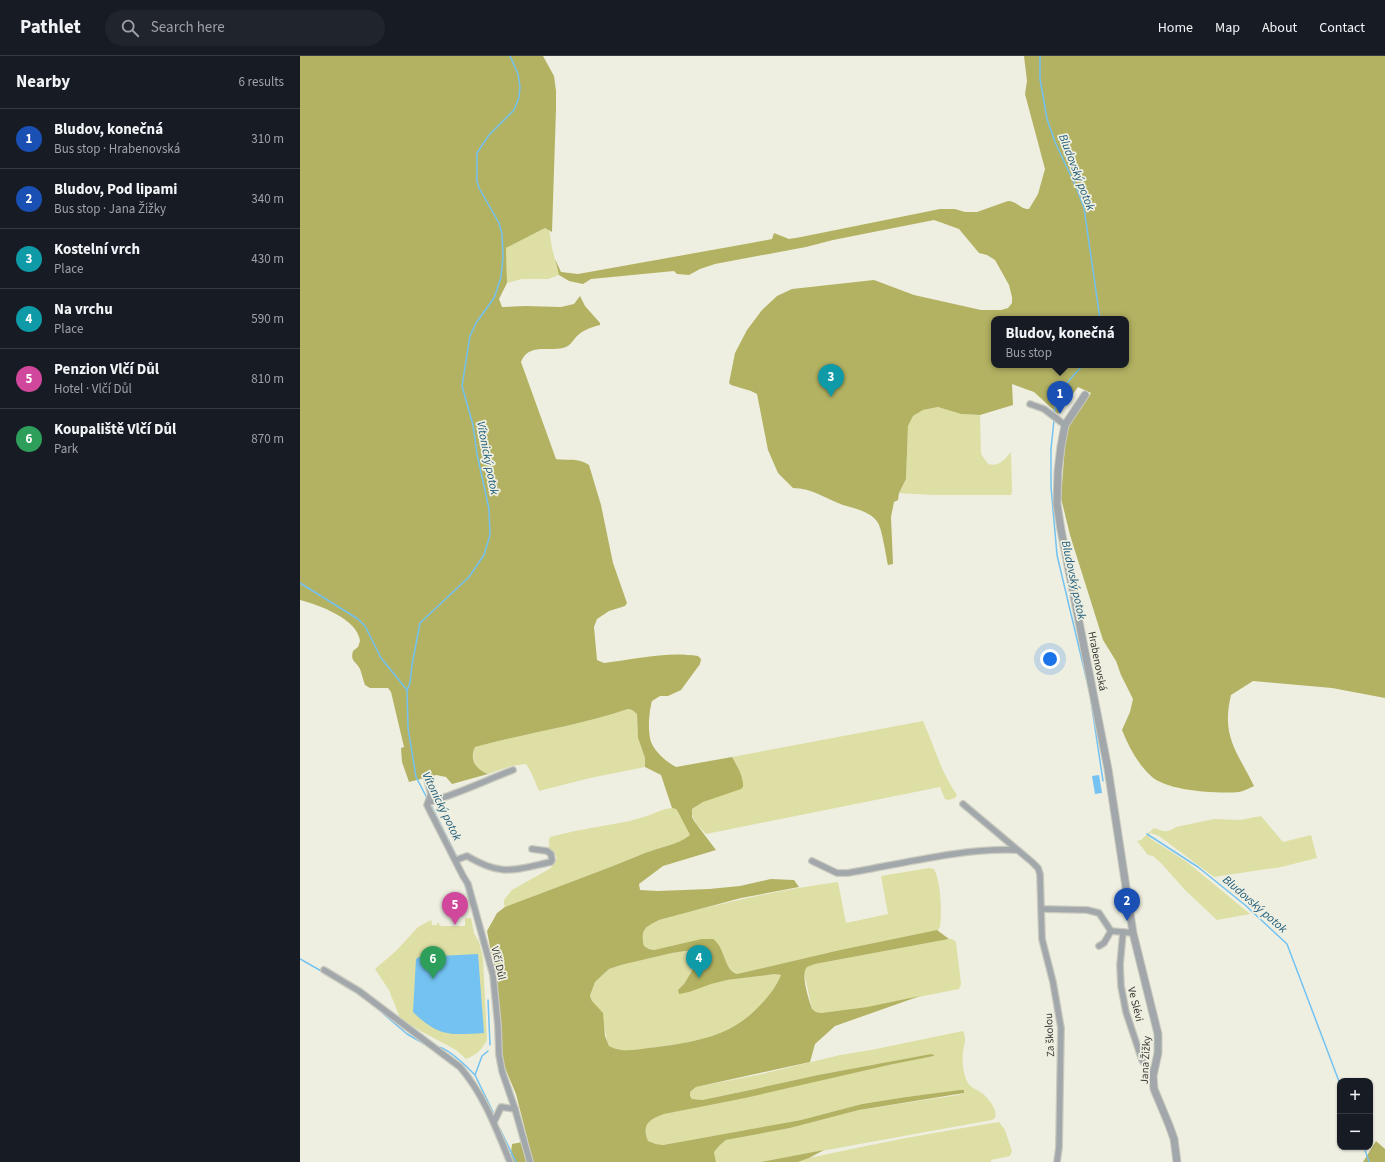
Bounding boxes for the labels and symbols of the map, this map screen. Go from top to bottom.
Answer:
water label: Bludovský potok [1054,132,1099,213]
pin: 3 [818,364,844,397]
pin: 1 [1047,381,1073,414]
water label: Vítonický potok [472,420,503,497]
water label: Bludovský potok [1057,539,1090,621]
street label: Hrabenovská [1084,630,1111,692]
your location [1040,649,1060,669]
water label: Vítonický potok [418,769,466,844]
water label: Bludovský potok [1219,872,1291,937]
pin: 2 [1114,888,1140,921]
pin: 5 [442,892,468,925]
street label: Vlčí Důl [487,945,510,982]
pin: 4 [686,945,712,978]
pin: 6 [420,946,446,979]
street label: Ve Slévi [1124,985,1147,1023]
street label: Za školou [1041,1013,1058,1057]
street label: Jana Žižky [1137,1035,1154,1085]

